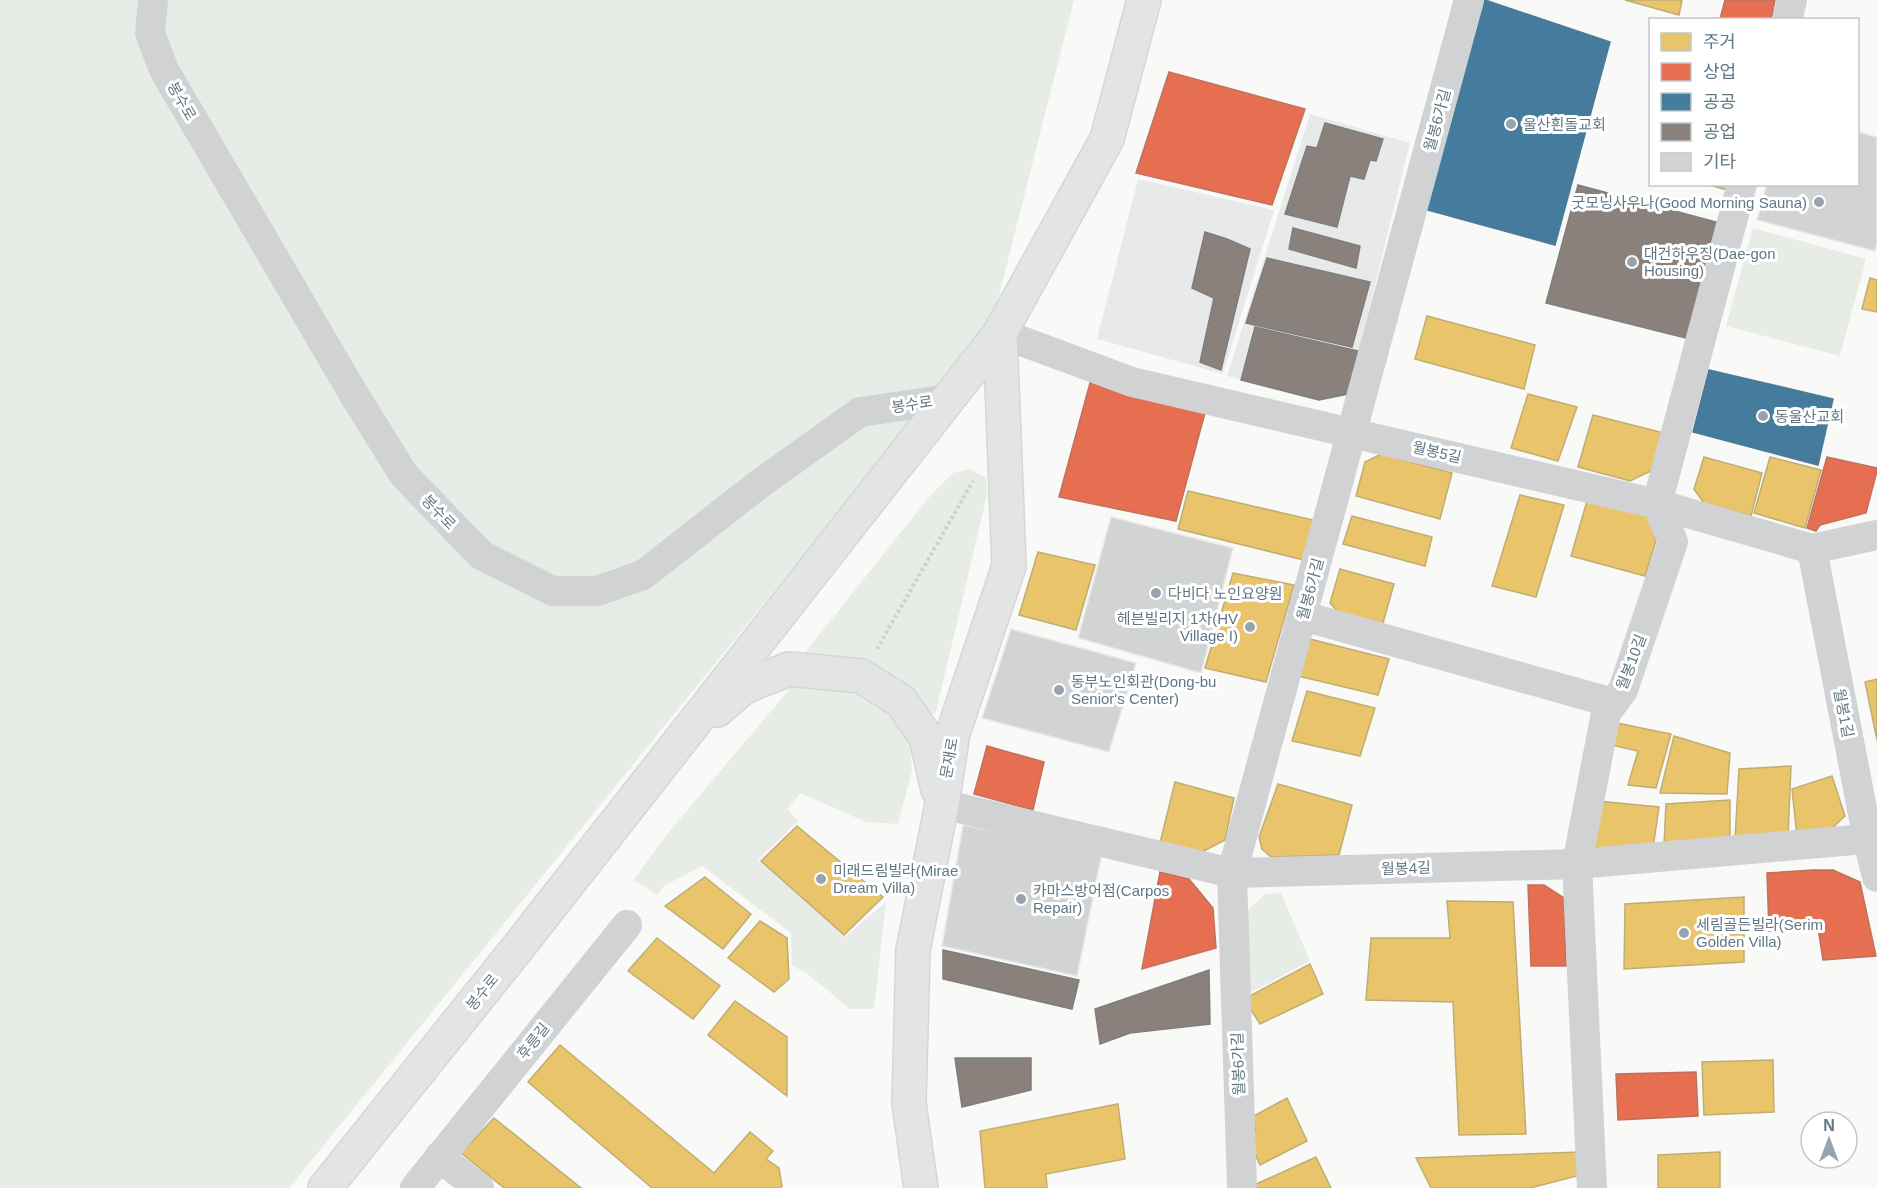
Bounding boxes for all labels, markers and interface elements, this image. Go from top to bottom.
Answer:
legend [1649,18,1859,186]
text: 주거 [1703,32,1736,52]
text: 상업 [1703,62,1736,82]
street label: 봉수로 [164,79,200,123]
street label: 월봉6가길 [1421,87,1453,153]
text: 공공 [1703,92,1736,112]
place label: 울산흰돌교회 [1523,116,1606,133]
marker: 울산흰돌교회 [1504,117,1518,131]
text: 공업 [1703,122,1736,142]
text: 기타 [1703,152,1737,172]
place label: 굿모닝사우나(Good Morning Sauna) [1572,194,1807,211]
marker: 굿모닝사우나(Good Morning Sauna) [1812,195,1826,209]
place label: 대건하우징(Dae-gon Housing) [1644,245,1776,279]
marker: 대건하우징(Dae-gon Housing) [1625,255,1639,269]
street label: 봉수로 [890,392,934,416]
place label: 동울산교회 [1775,408,1844,425]
marker: 동울산교회 [1756,409,1770,423]
street label: 월봉5길 [1411,438,1463,466]
street label: 봉수로 [419,491,459,533]
street label: 월봉6가길 [1294,556,1326,622]
place label: 다비다 노인요양원 [1168,585,1283,602]
marker: 다비다 노인요양원 [1149,586,1163,600]
place label: 헤븐빌리지 1차(HV Village I) [1117,610,1238,644]
marker: 헤븐빌리지 1차(HV Village I) [1243,620,1257,634]
street label: 월봉10길 [1613,632,1649,692]
place label: 동부노인회관(Dong-bu Senior's Center) [1071,673,1216,707]
marker: 동부노인회관(Dong-bu Senior's Center) [1052,683,1066,697]
street label: 월봉1길 [1831,687,1857,739]
street label: 문재로 [937,736,961,780]
street label: 월봉4길 [1381,859,1431,877]
place label: 미래드림빌라(Mirae Dream Villa) [833,862,958,896]
marker: 미래드림빌라(Mirae Dream Villa) [814,872,828,886]
place label: 카마스방어점(Carpos Repair) [1033,882,1169,916]
marker: 카마스방어점(Carpos Repair) [1014,892,1028,906]
place label: 세림골든빌라(Serim Golden Villa) [1696,916,1823,950]
marker: 세림골든빌라(Serim Golden Villa) [1677,926,1691,940]
street label: 봉수로 [462,971,502,1013]
street label: 후릉길 [513,1020,553,1062]
street label: 월봉6가길 [1228,1032,1248,1096]
north arrow [1799,1110,1859,1170]
text: N [1823,1117,1835,1134]

